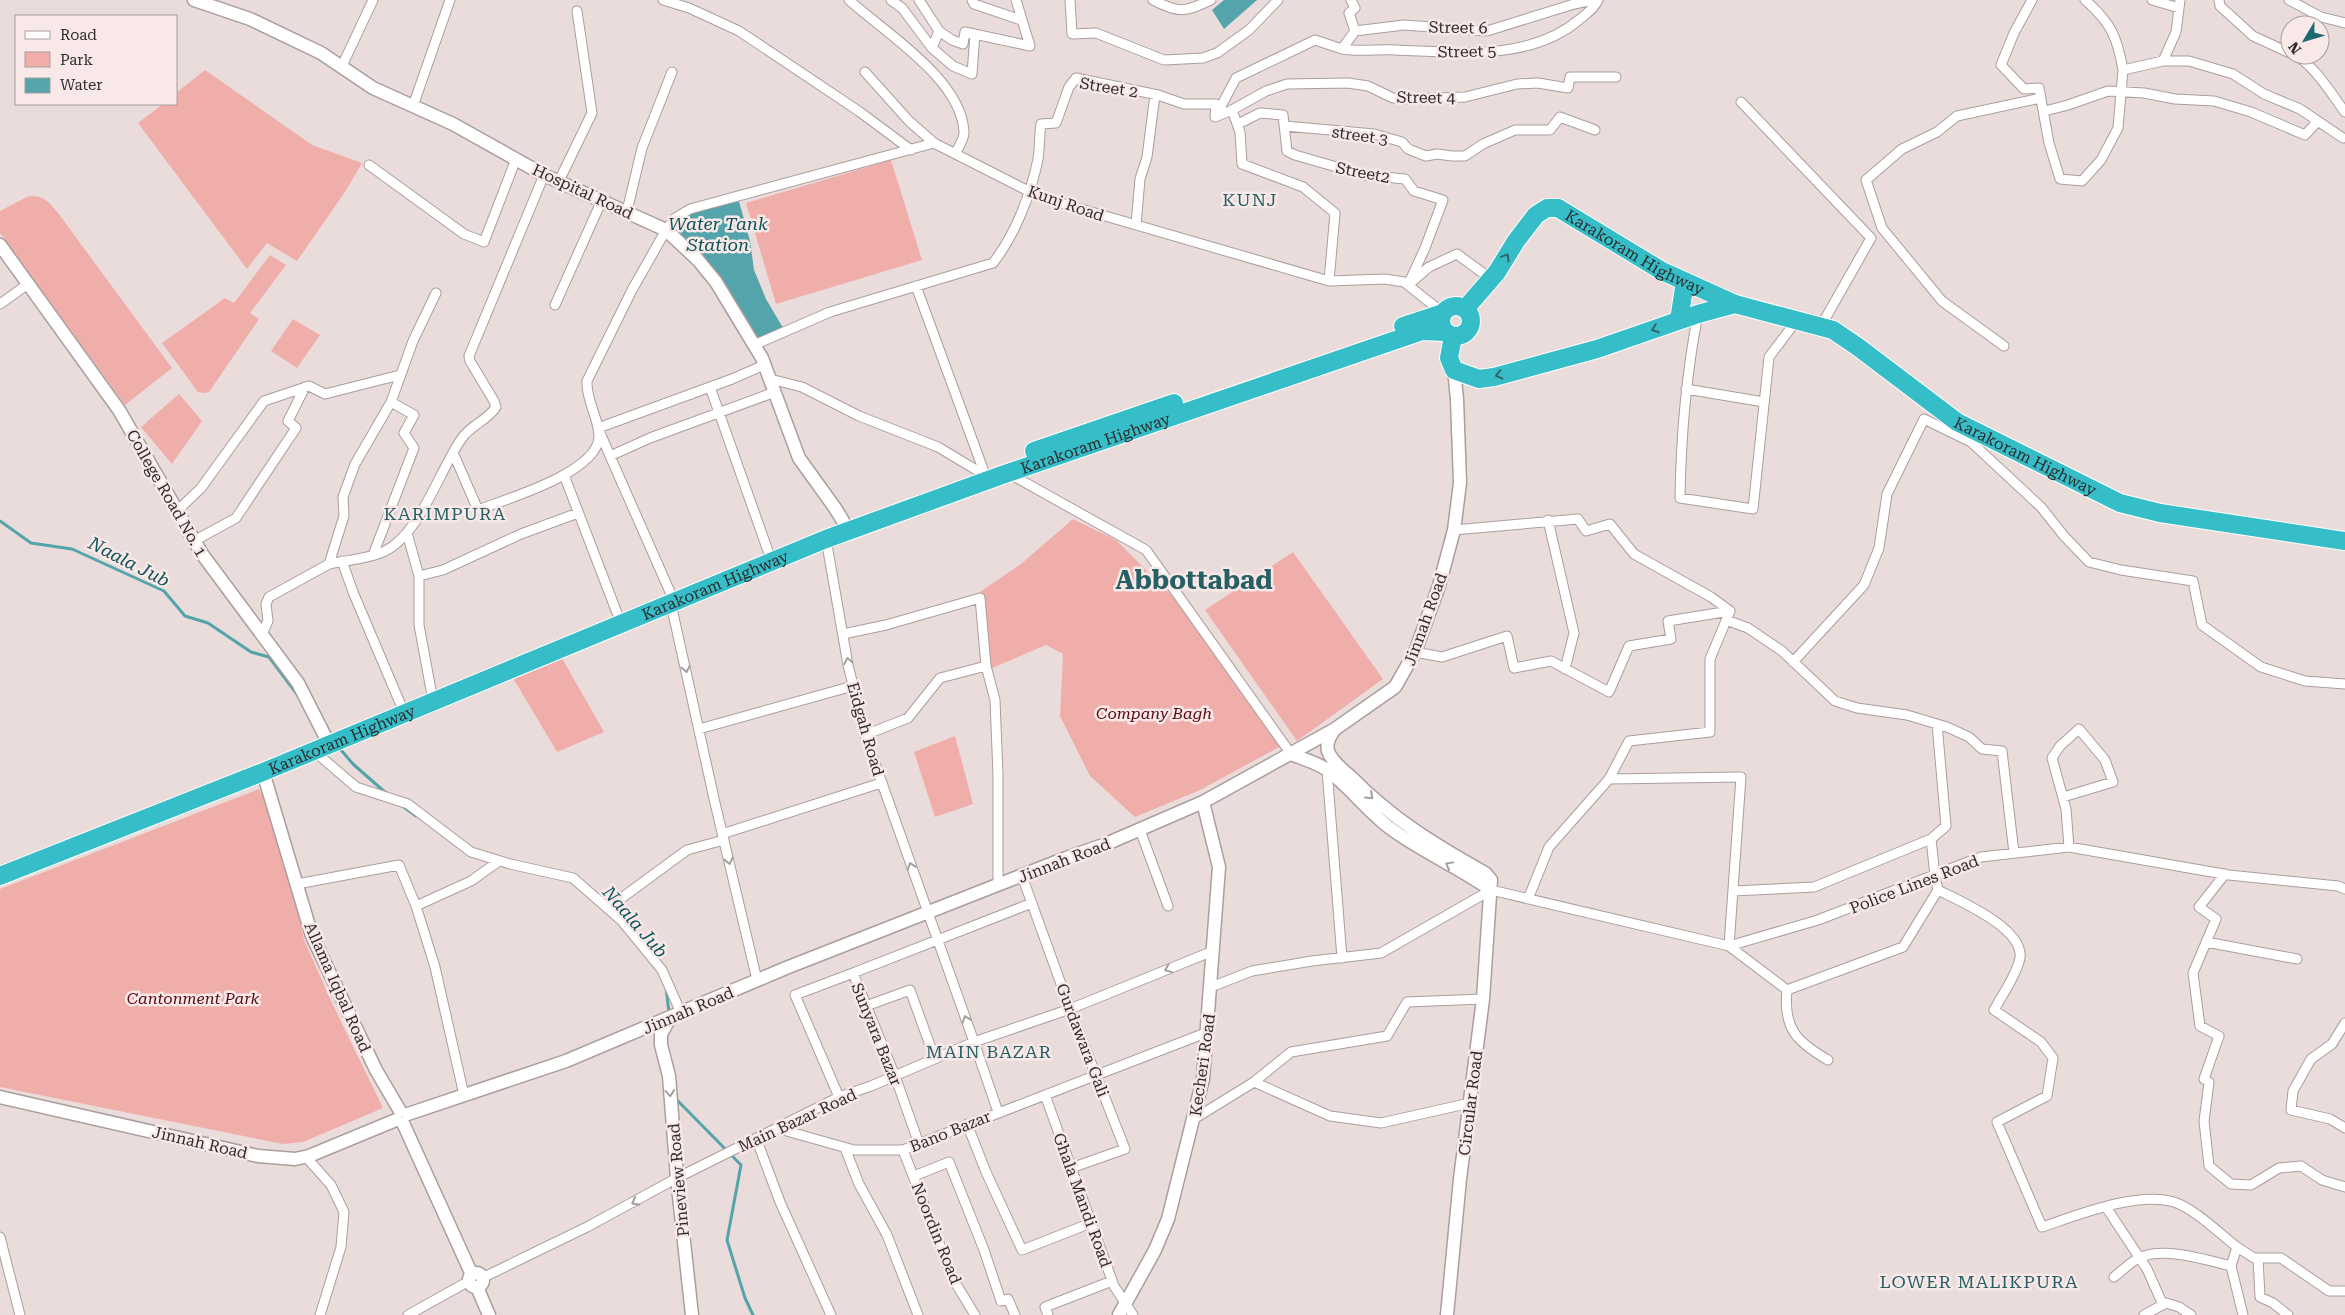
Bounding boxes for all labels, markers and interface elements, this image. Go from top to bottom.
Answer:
legend [15,15,178,105]
north arrow [2280,15,2330,65]
street label: Street 6 [1428,17,1488,38]
text: Road [60,26,97,44]
text: N [2285,39,2304,57]
street label: Street 5 [1437,41,1497,62]
text: Park [60,51,94,69]
street label: Street 2 [1078,74,1140,101]
text: Water [60,76,102,94]
street label: Street 4 [1396,87,1456,108]
street label: street 3 [1331,122,1389,149]
street label: Street2 [1334,158,1392,187]
street label: Hospital Road [529,160,636,223]
street label: Kunj Road [1025,182,1107,225]
district label: KUNJ [1222,189,1278,210]
street label: Karakoram Highway [1562,206,1708,299]
water label: Water Tank Station [668,213,768,255]
one-way arrow [1499,253,1509,262]
one-way arrow [1651,323,1659,333]
one-way arrow [1495,369,1504,380]
street label: Karakoram Highway [1018,409,1173,478]
street label: Karakoram Highway [1951,413,2100,500]
street label: College Road No. 1 [122,426,211,560]
district label: KARIMPURA [384,503,506,524]
water label: Naala Jub [84,532,173,591]
street label: Karakoram Highway [639,546,792,624]
district label: Abbottabad [1115,565,1273,595]
street label: Jinnah Road [1400,570,1451,668]
one-way arrow [843,657,854,666]
one-way arrow [680,664,690,673]
street label: Eidgah Road [843,680,888,778]
street label: Karakoram Highway [266,701,419,779]
park label: Company Bagh [1096,704,1212,723]
one-way arrow [1364,790,1373,799]
street label: Jinnah Road [1015,834,1113,887]
street label: Police Lines Road [1847,851,1981,918]
one-way arrow [723,857,734,866]
one-way arrow [1446,862,1455,872]
one-way arrow [907,863,917,871]
water label: Naala Jub [598,881,672,962]
street label: Allama Iqbal Road [300,919,375,1055]
one-way arrow [1164,963,1173,974]
street label: Sunyara Bazar [847,980,906,1089]
street label: Gurdawara Gali [1052,981,1113,1100]
street label: Jinnah Road [640,983,737,1038]
park label: Cantonment Park [127,989,260,1008]
street label: Kecheri Road [1186,1013,1219,1118]
one-way arrow [962,1015,972,1024]
district label: MAIN BAZAR [926,1041,1052,1062]
street label: Circular Road [1455,1049,1486,1157]
street label: Main Bazar Road [735,1085,860,1156]
one-way arrow [664,1089,675,1097]
street label: Bano Bazar [907,1106,994,1156]
street label: Jinnah Road [150,1122,249,1163]
street label: Pineview Road [664,1122,693,1238]
street label: Ghala Mandi Road [1049,1130,1116,1270]
street label: Noordin Road [908,1180,966,1287]
one-way arrow [631,1196,640,1206]
district label: LOWER MALIKPURA [1879,1271,2079,1292]

